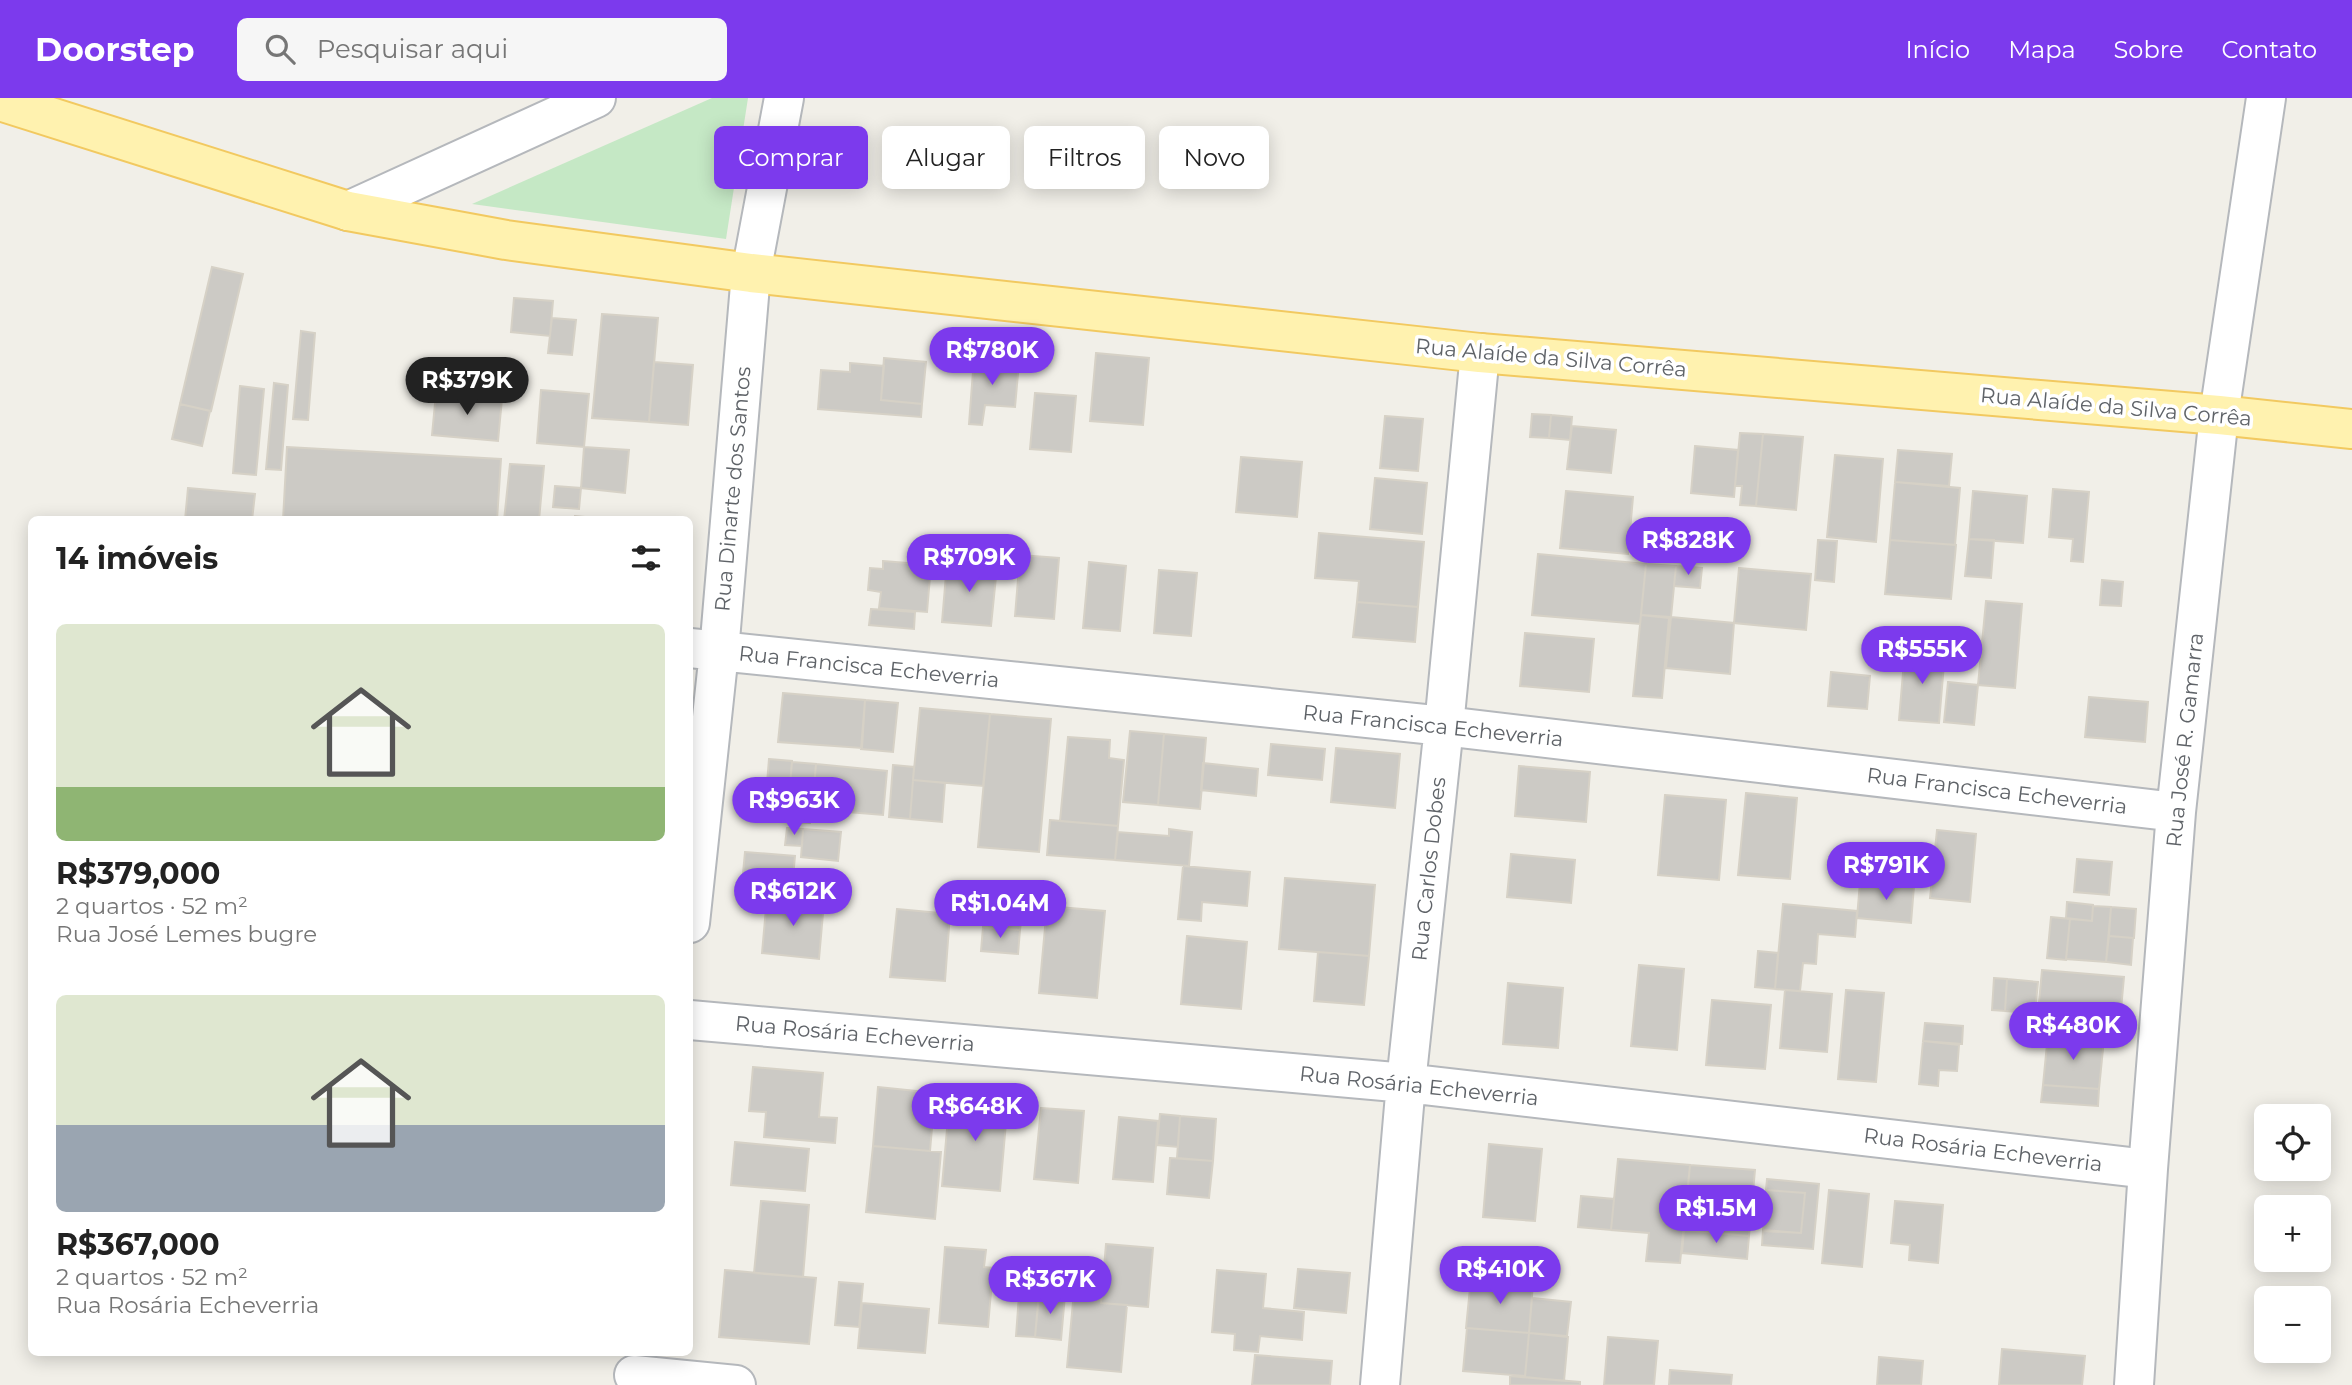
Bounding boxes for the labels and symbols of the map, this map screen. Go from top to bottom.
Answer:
pin: R$780K [935,328,1049,387]
street label: Rua Alaíde da Silva Corrêa [1414,333,1688,382]
pin: R$379K [410,358,524,417]
street label: Rua Dinarte dos Santos [709,365,756,613]
street label: Rua Alaíde da Silva Corrêa [1979,382,2253,431]
pin: R$828K [1631,518,1745,577]
pin: R$709K [912,534,1026,594]
pin: R$555K [1865,626,1979,686]
street label: Rua José R. Gamarra [2161,631,2208,849]
street label: Rua Francisca Echeverria [737,640,1001,693]
street label: Rua Francisca Echeverria [1301,699,1565,752]
street label: Rua Francisca Echeverria [1865,762,2129,819]
street label: Rua Carlos Dobes [1406,776,1451,962]
pin: R$963K [737,778,851,837]
pin: R$791K [1829,842,1943,902]
pin: R$612K [736,868,850,928]
pin: R$1.04M [935,880,1065,940]
pin: R$480K [2016,1002,2130,1062]
street label: Rua Rosária Echeverria [734,1011,976,1056]
street label: Rua Rosária Echeverria [1298,1061,1540,1111]
pin: R$648K [918,1084,1032,1143]
street label: Rua Rosária Echeverria [1862,1122,2104,1177]
pin: R$1.5M [1659,1186,1773,1245]
pin: R$410K [1443,1246,1557,1306]
pin: R$367K [993,1256,1107,1316]

